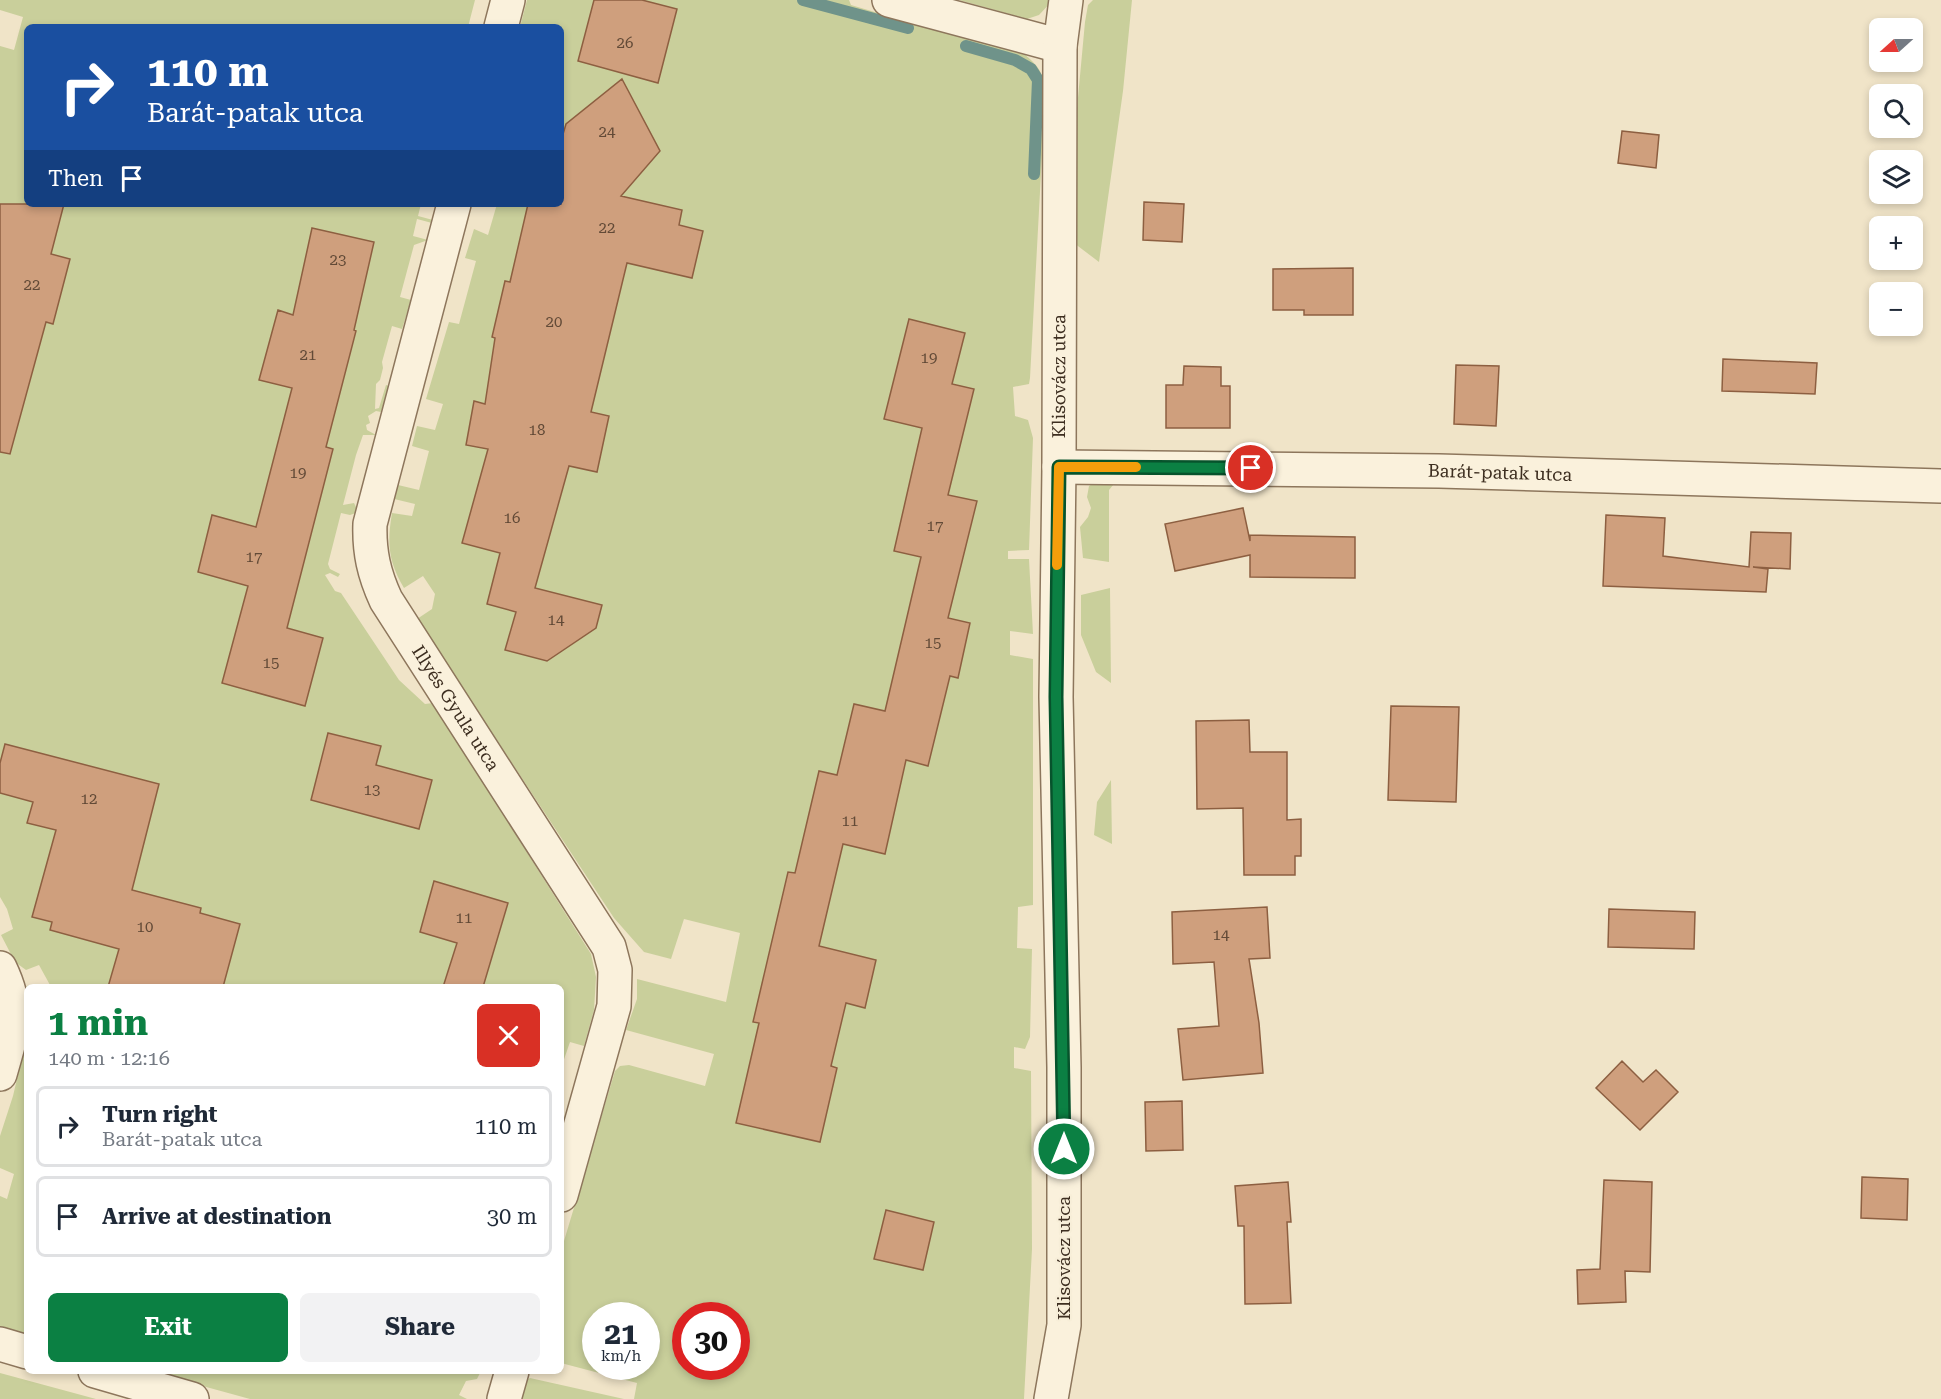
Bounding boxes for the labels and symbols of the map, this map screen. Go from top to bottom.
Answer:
north arrow [1869,18,1923,72]
house number: 26 [617,34,633,52]
house number: 24 [599,123,616,141]
house number: 22 [599,219,615,237]
house number: 23 [330,251,346,269]
house number: 22 [24,276,40,294]
house number: 20 [546,313,562,331]
street label: Klisovácz utca [1048,314,1069,438]
house number: 21 [300,346,316,364]
house number: 19 [921,349,937,367]
house number: 18 [529,421,545,439]
pin [1225,442,1276,493]
street label: Barát-patak utca [1428,460,1573,485]
house number: 19 [290,464,306,482]
house number: 16 [504,509,520,527]
house number: 17 [927,517,943,535]
house number: 17 [246,548,262,566]
house number: 14 [548,611,565,629]
house number: 15 [925,634,941,652]
street label: Illyés Gyula utca [408,641,504,775]
house number: 15 [263,654,279,672]
house number: 13 [364,781,380,799]
house number: 12 [81,790,97,808]
house number: 11 [842,812,858,830]
house number: 11 [456,909,472,927]
house number: 10 [137,918,153,936]
house number: 14 [1213,926,1230,944]
position arrow [1032,1117,1096,1181]
street label: Klisovácz utca [1053,1196,1074,1320]
speed limit sign: 30 [672,1302,750,1380]

